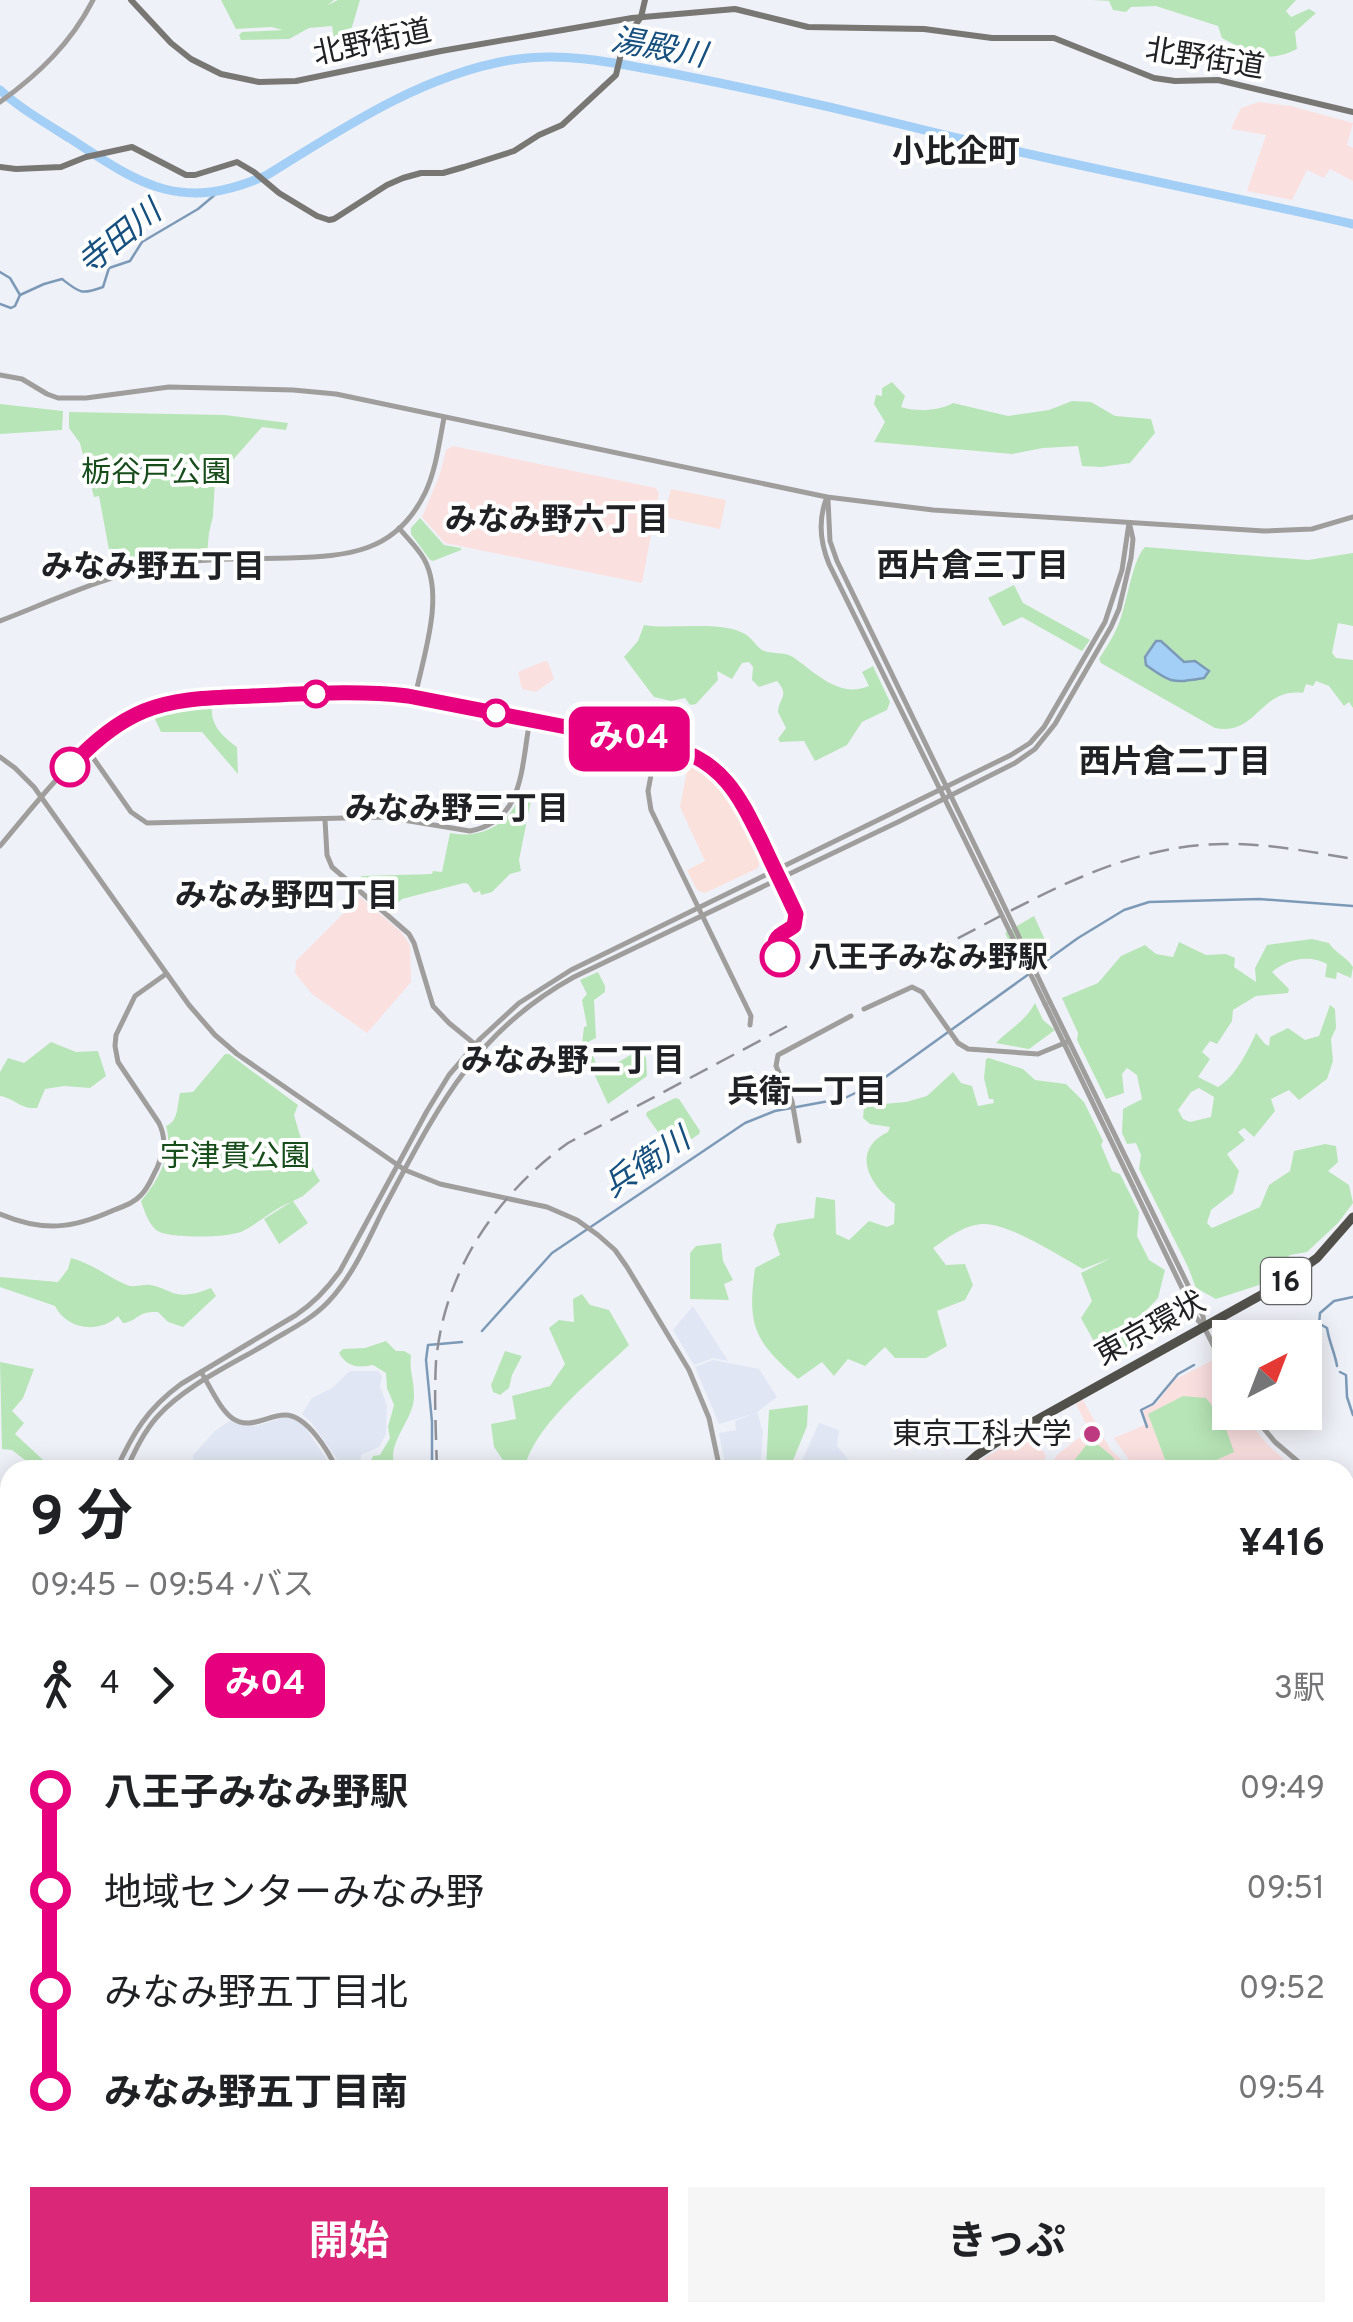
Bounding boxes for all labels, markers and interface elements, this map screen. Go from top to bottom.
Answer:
street label: 北野街道 [310,14,435,75]
water label: 湯殿川 [608,22,712,79]
street label: 北野街道 [1142,33,1267,88]
district label: 小比企町 [892,134,1020,174]
water label: 寺田川 [71,192,173,285]
park label: 栃谷戸公園 [81,456,231,493]
district label: みなみ野六丁目 [445,502,669,542]
district label: 西片倉三丁目 [877,548,1069,588]
district label: みなみ野五丁目 [41,549,265,589]
unlabelled marker [303,681,329,707]
unlabelled marker [483,700,509,726]
line badge: み04 [572,706,686,772]
text: み04 [589,717,669,761]
district label: 西片倉二丁目 [1079,744,1271,784]
unlabelled marker [51,748,89,786]
district label: みなみ野三丁目 [345,791,569,831]
district label: みなみ野四丁目 [175,878,399,918]
marker: 八王子みなみ野駅 [761,938,799,976]
place label: 八王子みなみ野駅 [808,941,1048,978]
district label: みなみ野二丁目 [461,1043,685,1083]
district label: 兵衛一丁目 [727,1074,887,1114]
water label: 兵衛川 [597,1119,701,1208]
park label: 宇津貫公園 [160,1140,310,1177]
road number: 16 [1261,1258,1311,1304]
street label: 東京環状 [1090,1285,1213,1375]
north arrow [1212,1320,1322,1430]
map controls [1212,1320,1322,1430]
place label: 東京工科大学 [892,1418,1072,1455]
marker: 東京工科大学 [1081,1423,1103,1445]
text: 9 分 [30,1485,133,1555]
text: ¥416 [1239,1521,1325,1570]
text: 09:45 – 09:54 · バス [30,1567,314,1607]
icon: walk [30,1658,85,1713]
icon: forward [135,1658,190,1713]
text: み04 [225,1663,305,1707]
text: 4 [100,1665,120,1705]
text: 3駅 [1274,1670,1325,1710]
text: 09:49 [1240,1770,1325,1810]
text: 八王子みなみ野駅 [104,1771,408,1820]
text: 09:51 [1246,1870,1325,1910]
text: 地域センターみなみ野 [104,1871,484,1920]
text: 09:52 [1239,1970,1325,2010]
text: みなみ野五丁目北 [104,1971,408,2020]
text: 09:54 [1238,2070,1325,2110]
text: みなみ野五丁目南 [104,2071,408,2120]
button: 開始 [30,2187,668,2302]
button: きっぷ [688,2187,1325,2302]

